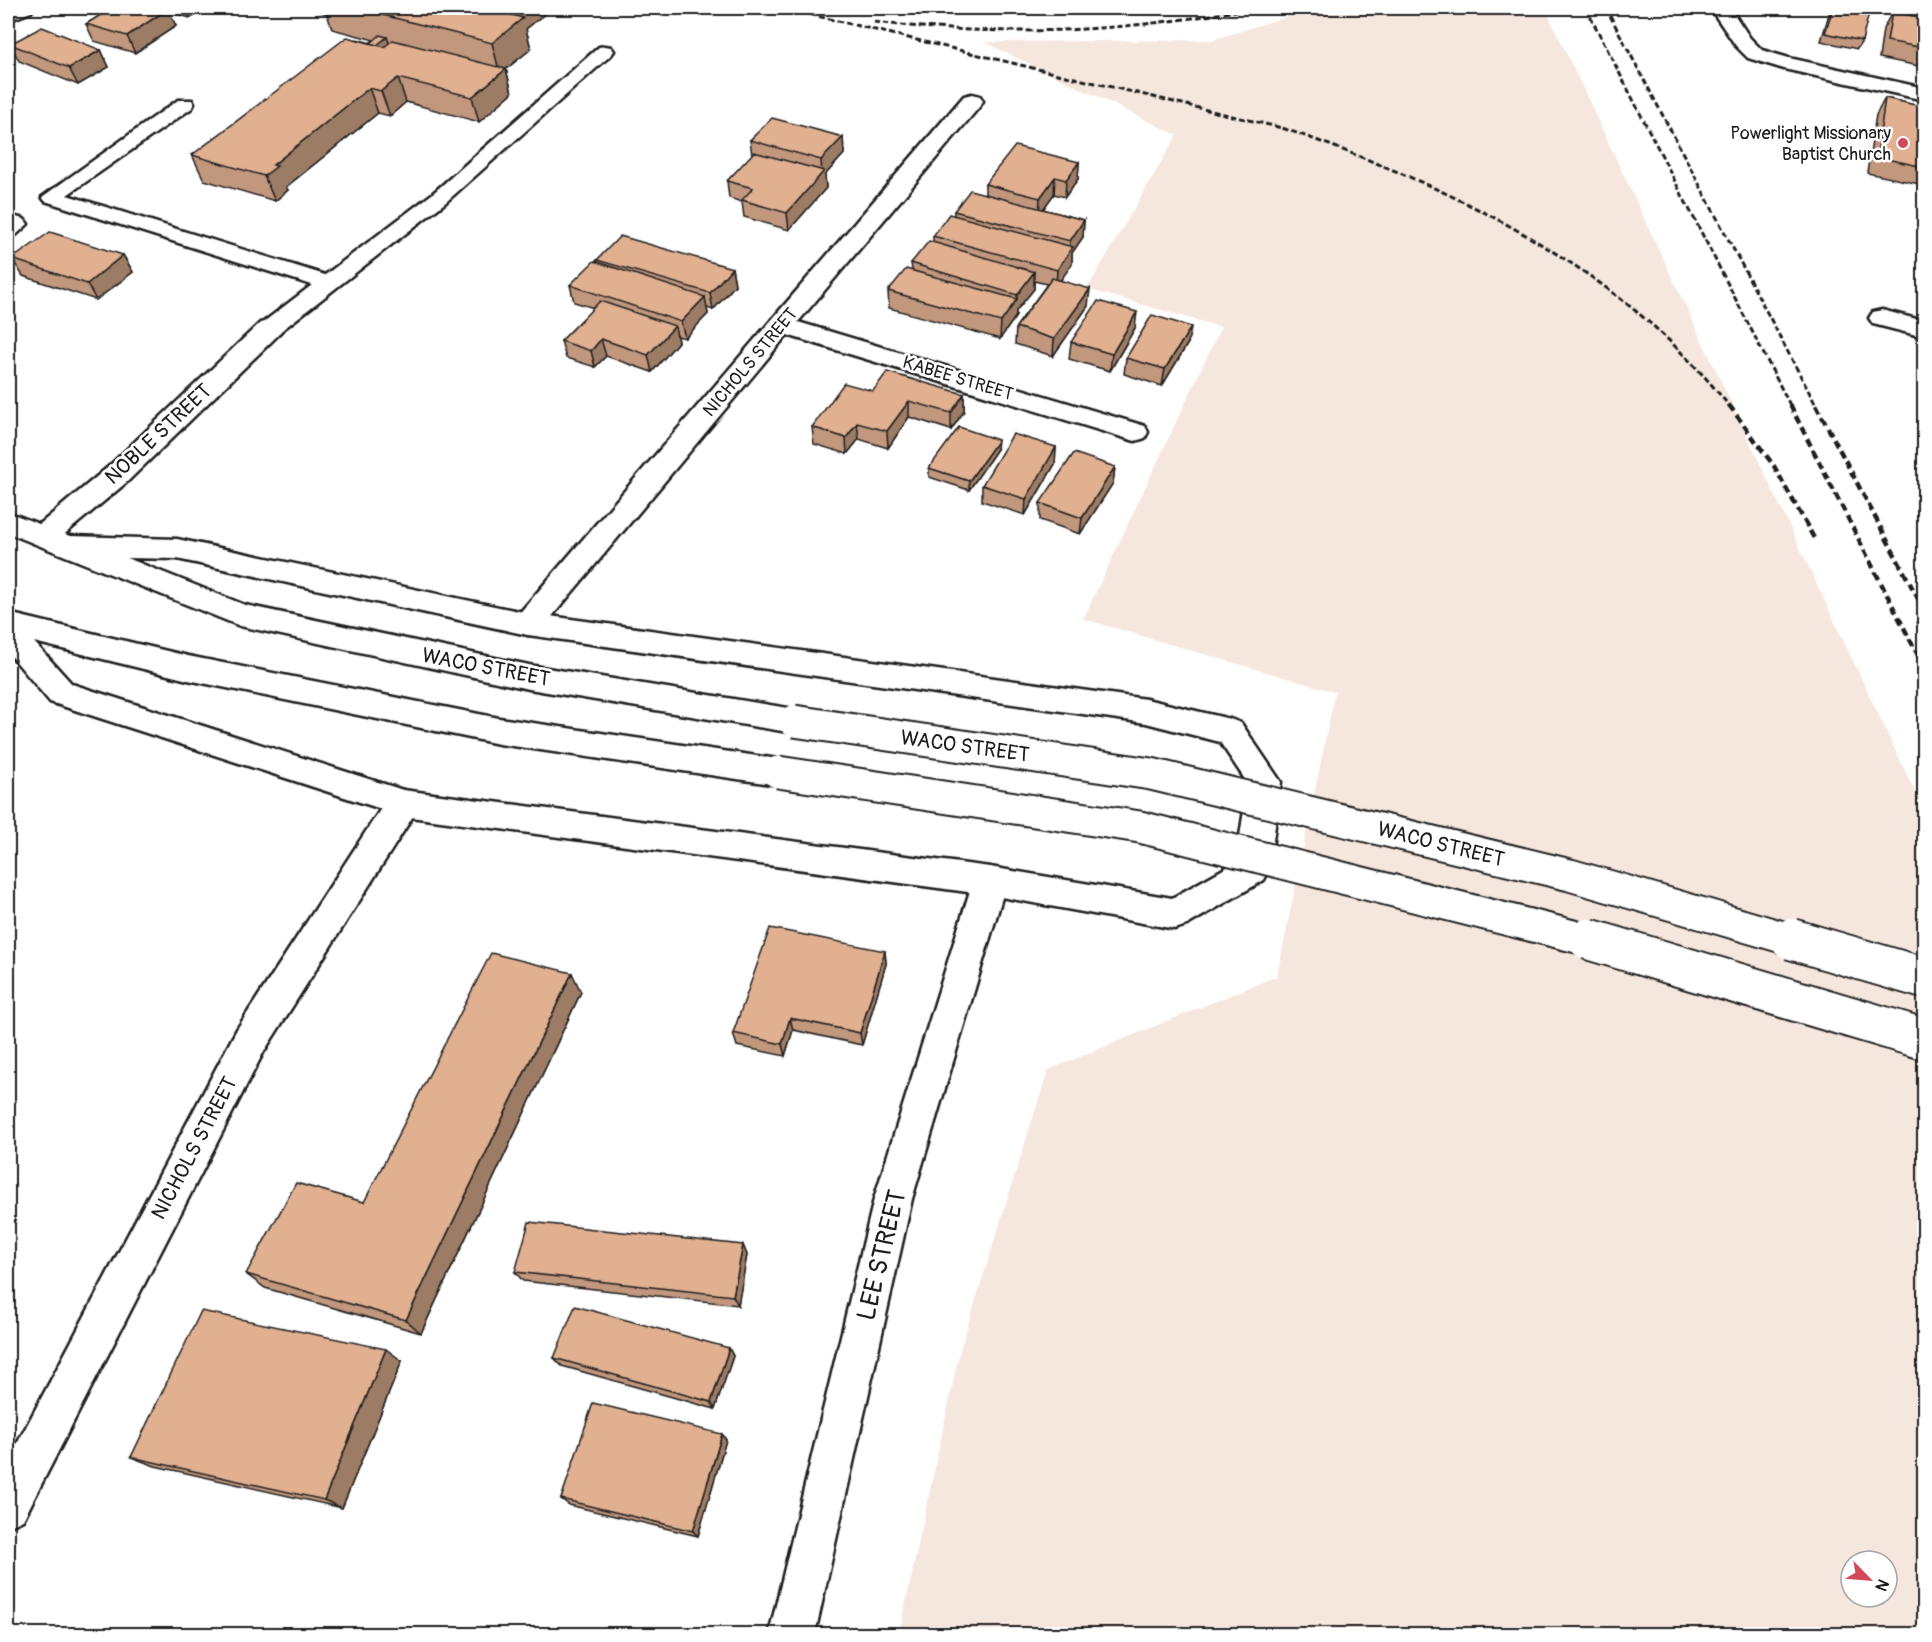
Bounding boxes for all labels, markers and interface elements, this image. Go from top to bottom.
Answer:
place label: Powerlight Missionary Baptist Church [1730,122,1891,166]
marker: Powerlight Missionary Baptist Church [1896,136,1910,150]
street label: NICHOLS STREET [698,303,803,422]
street label: KABEE STREET [900,351,1016,406]
street label: NOBLE STREET [99,378,218,491]
street label: WACO STREET [420,642,553,693]
street label: WACO STREET [899,724,1031,769]
street label: WACO STREET [1375,816,1507,873]
street label: NICHOLS STREET [145,1072,244,1224]
street label: LEE STREET [850,1187,914,1324]
north arrow [1839,1549,1899,1609]
text: N [1870,1576,1893,1594]

